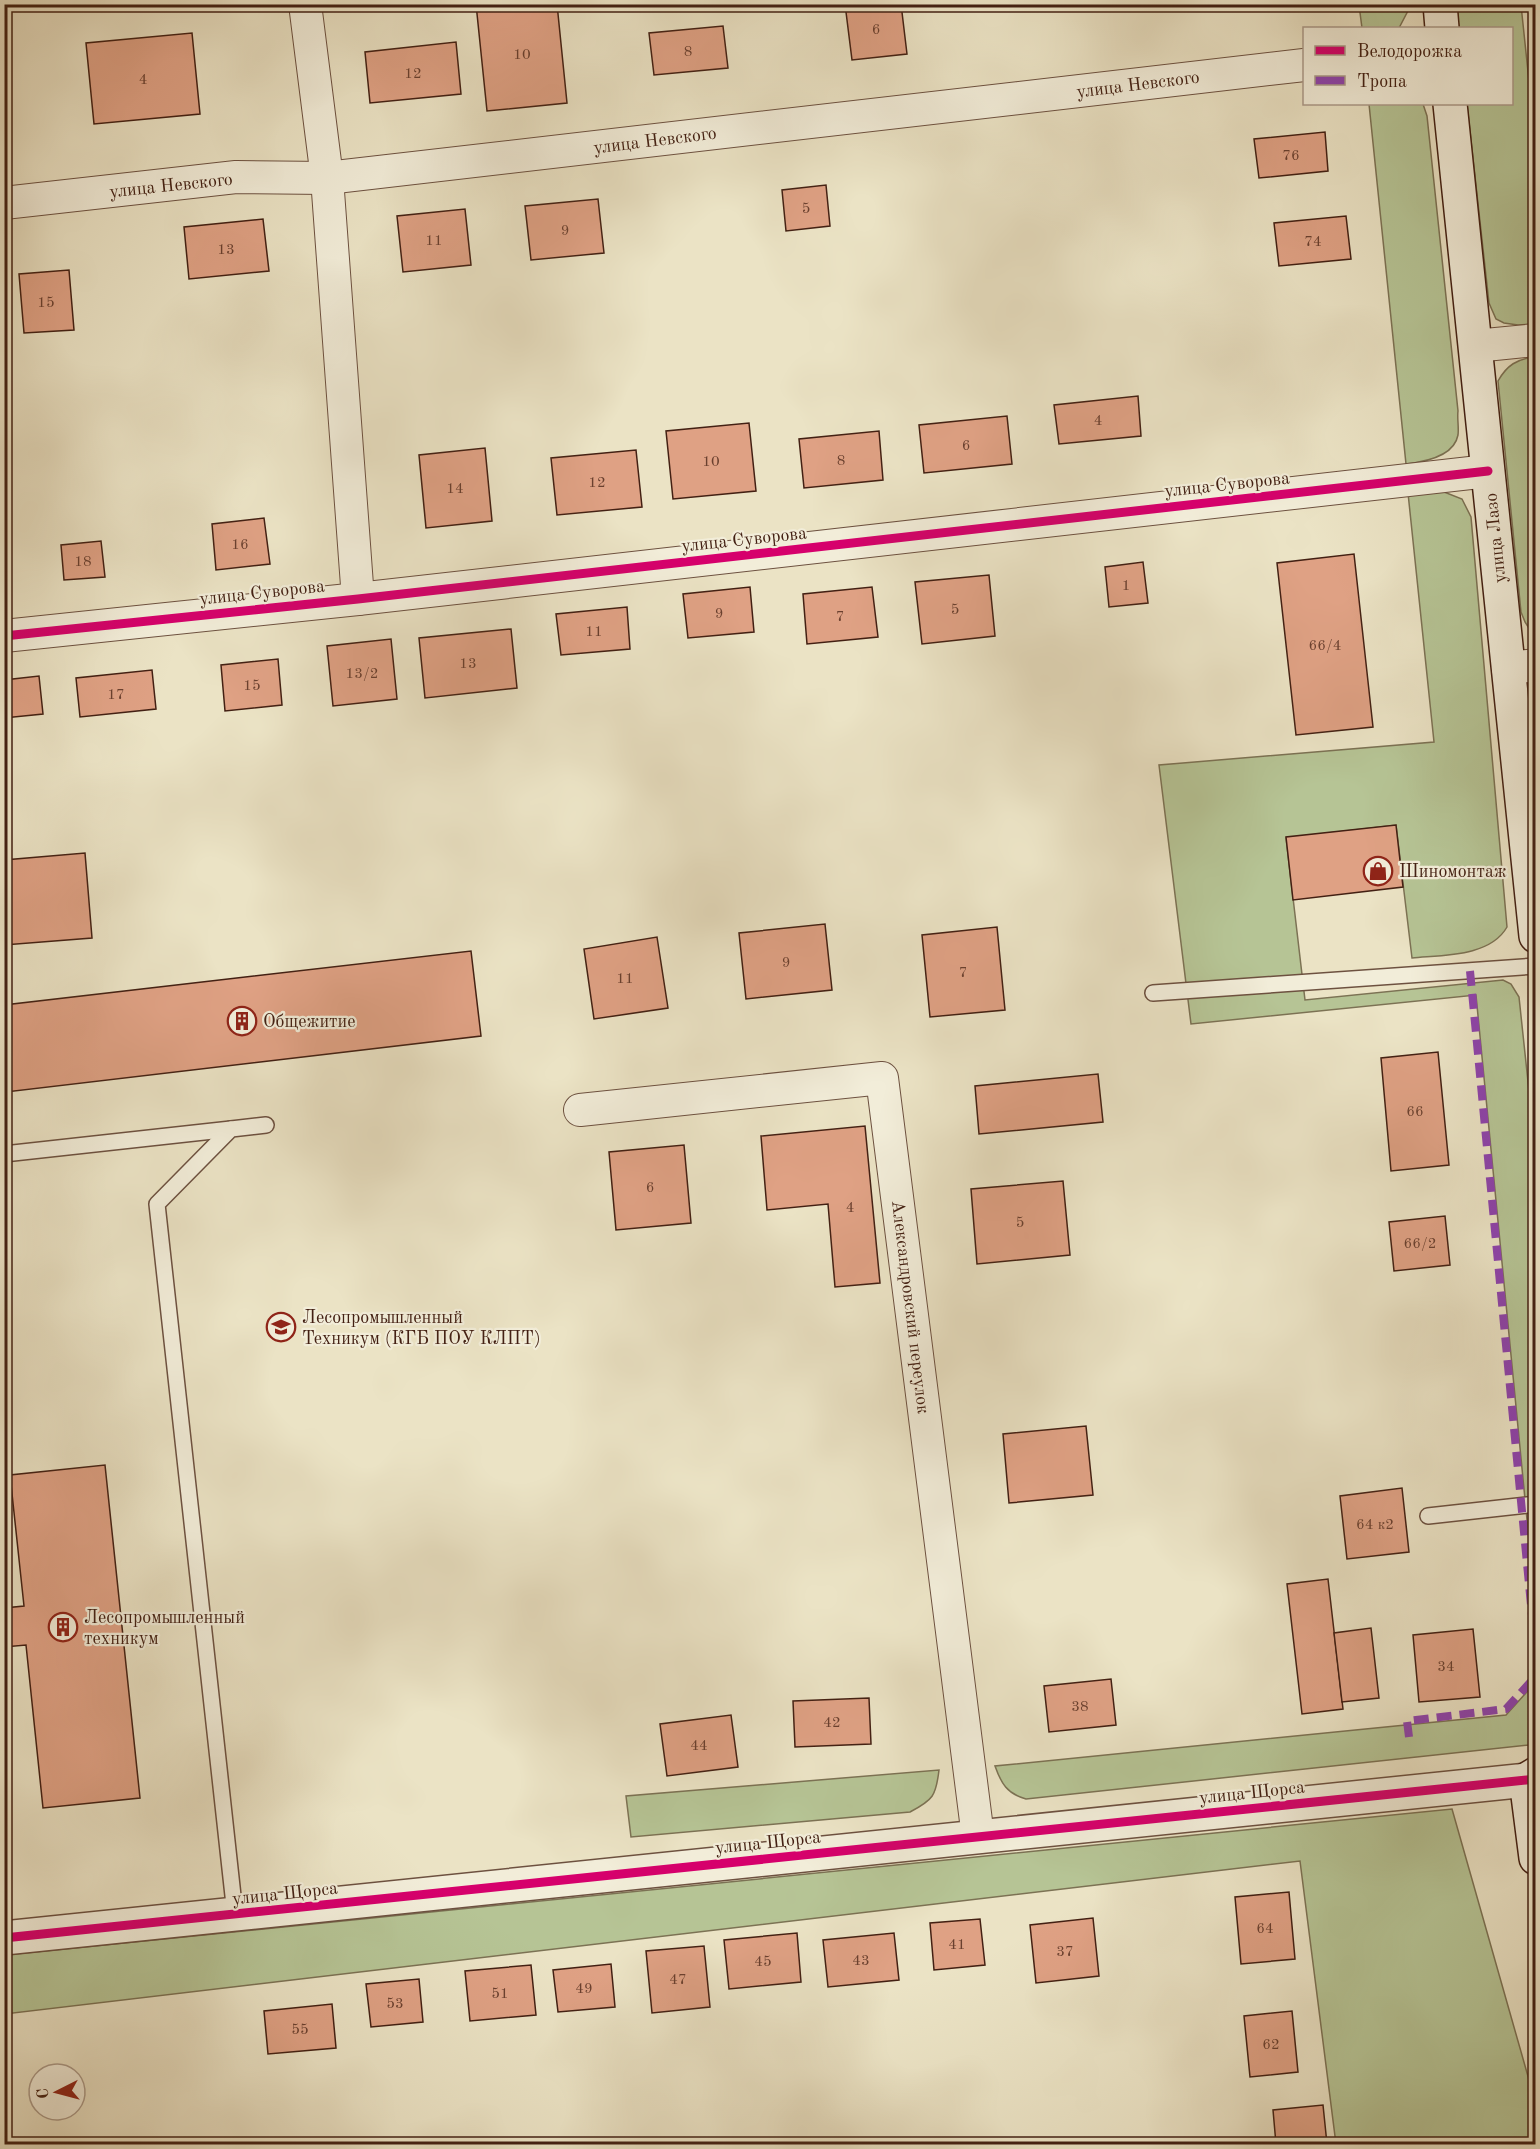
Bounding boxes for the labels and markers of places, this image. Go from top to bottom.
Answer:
shop icon: Шиномонтаж [1362,855,1394,887]
place label: Шиномонтаж [1399,863,1507,881]
building icon: Общежитие [226,1005,258,1037]
place label: Общежитие [263,1013,356,1031]
place label: Лесопромышленный Техникум (КГБ ПОУ КЛПТ) [302,1309,541,1348]
school or university icon: Лесопромышленный Техникум (КГБ ПОУ КЛПТ) [265,1311,297,1343]
place label: Лесопромышленный техникум [84,1609,245,1648]
building icon: Лесопромышленный техникум [47,1611,79,1643]

